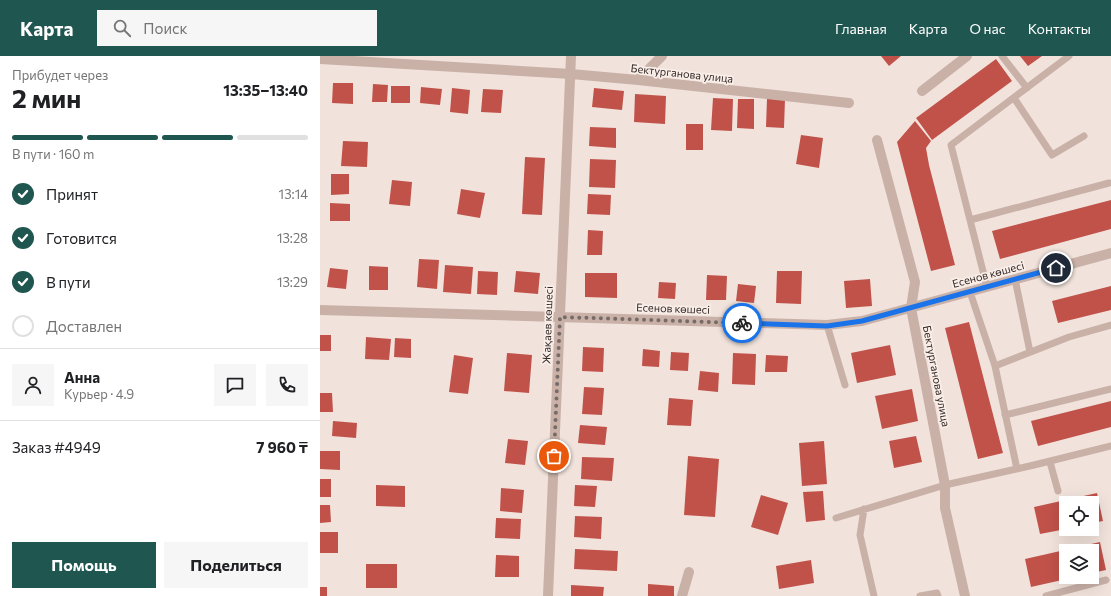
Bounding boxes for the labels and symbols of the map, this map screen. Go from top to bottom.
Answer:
street label: Бектурганова улица [630,61,734,85]
pin [1039,251,1073,285]
street label: Есенов көшесі [951,258,1026,290]
street label: Жақаев көшесі [539,286,555,364]
street label: Есенов көшесі [636,300,710,316]
courier [722,303,762,343]
street label: Бектурганова улица [921,324,953,428]
pin [537,439,571,473]

